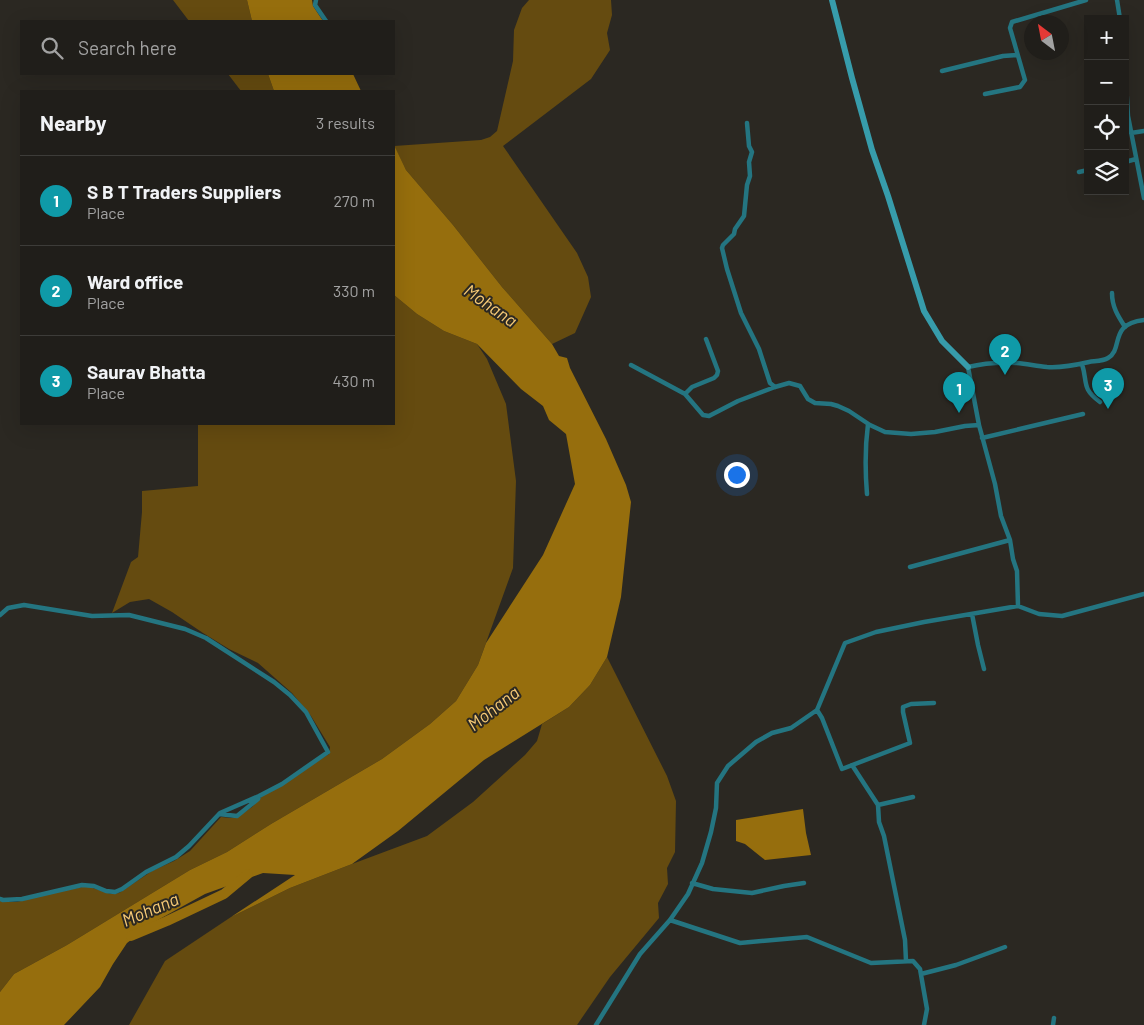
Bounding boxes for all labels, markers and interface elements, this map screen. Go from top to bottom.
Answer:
north arrow [1024,15,1069,60]
map controls [1084,15,1129,195]
button: + [1084,15,1129,60]
search box [20,20,395,75]
icon: search [38,34,66,62]
text: Search here [78,36,177,59]
button: − [1084,60,1129,105]
button: locate [1084,105,1129,150]
text: Nearby [40,110,106,135]
text: 3 results [316,113,375,132]
button: layers [1084,150,1129,195]
text: S B T Traders Suppliers [87,180,281,203]
text: 1 [53,191,59,210]
text: 270 m [333,191,375,210]
text: Place [87,203,125,222]
text: Ward office [87,270,183,293]
water label: Mohana [460,279,522,331]
text: 2 [52,281,60,300]
text: 330 m [333,281,375,300]
text: Place [87,293,125,312]
pin: 2 [989,334,1021,375]
text: Saurav Bhatta [87,360,206,383]
pin: 3 [1092,368,1124,409]
text: 3 [52,371,60,390]
text: 430 m [332,371,375,390]
pin: 1 [943,372,975,413]
text: Place [87,383,125,402]
your location [724,462,750,488]
water label: Mohana [463,681,523,735]
water label: Mohana [118,887,182,931]

